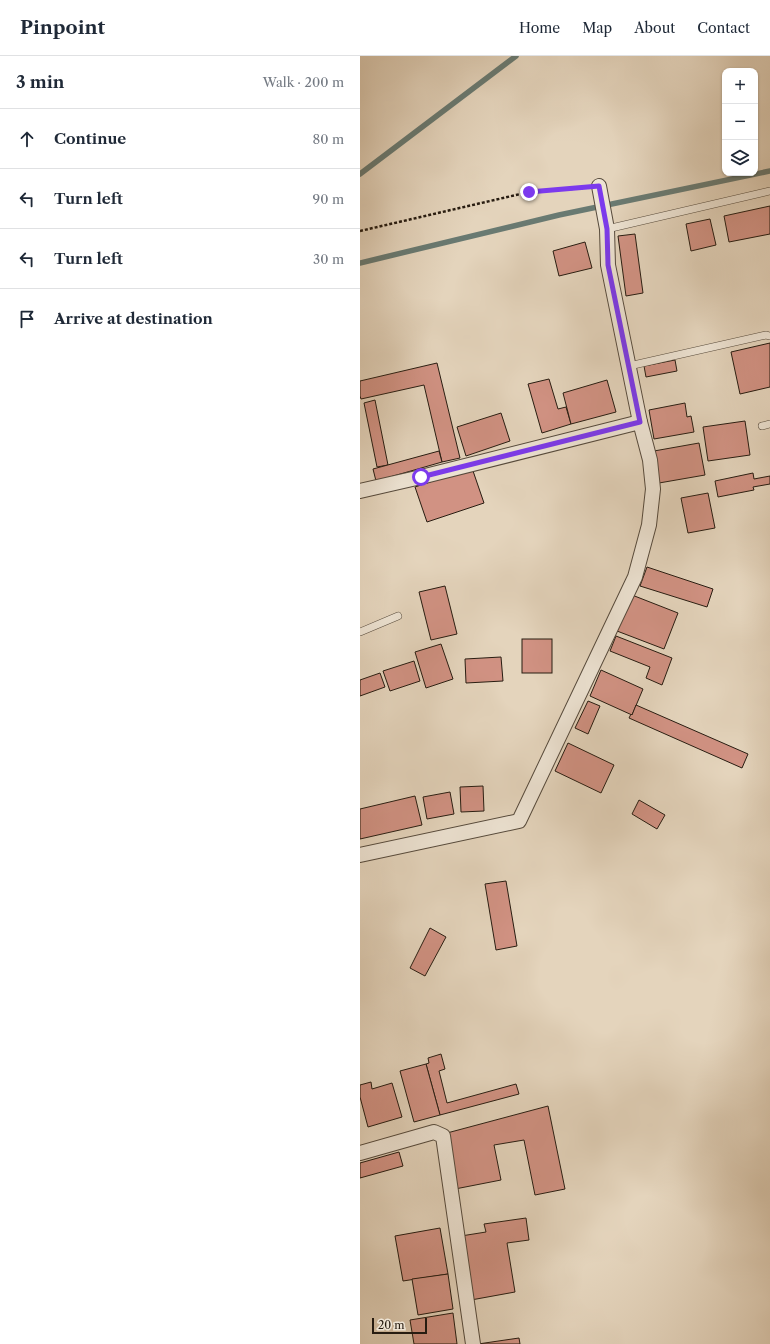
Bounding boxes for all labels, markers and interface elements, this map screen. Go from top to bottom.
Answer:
text: Pinpoint [20,16,105,39]
text: Home [519,19,560,37]
text: Map [582,19,612,37]
text: About [634,19,675,37]
text: Contact [697,19,750,37]
map controls [722,68,758,176]
button: + [722,68,758,104]
text: 3 min [16,72,65,92]
text: Walk · 200 m [263,74,344,90]
button: − [722,104,758,140]
icon: ahead [16,128,38,150]
text: Continue [54,129,126,148]
text: 80 m [312,131,344,147]
button: layers [722,140,758,176]
route end [520,183,538,201]
icon: left [16,188,38,210]
text: Turn left [54,189,123,208]
text: 90 m [313,191,344,207]
icon: left [16,248,38,270]
text: Turn left [54,249,123,268]
text: 30 m [313,251,344,267]
icon: arrive [16,308,38,330]
text: Arrive at destination [54,309,213,328]
route start [412,468,430,486]
scale bar [372,1316,427,1335]
text: 20 m [378,1318,404,1332]

